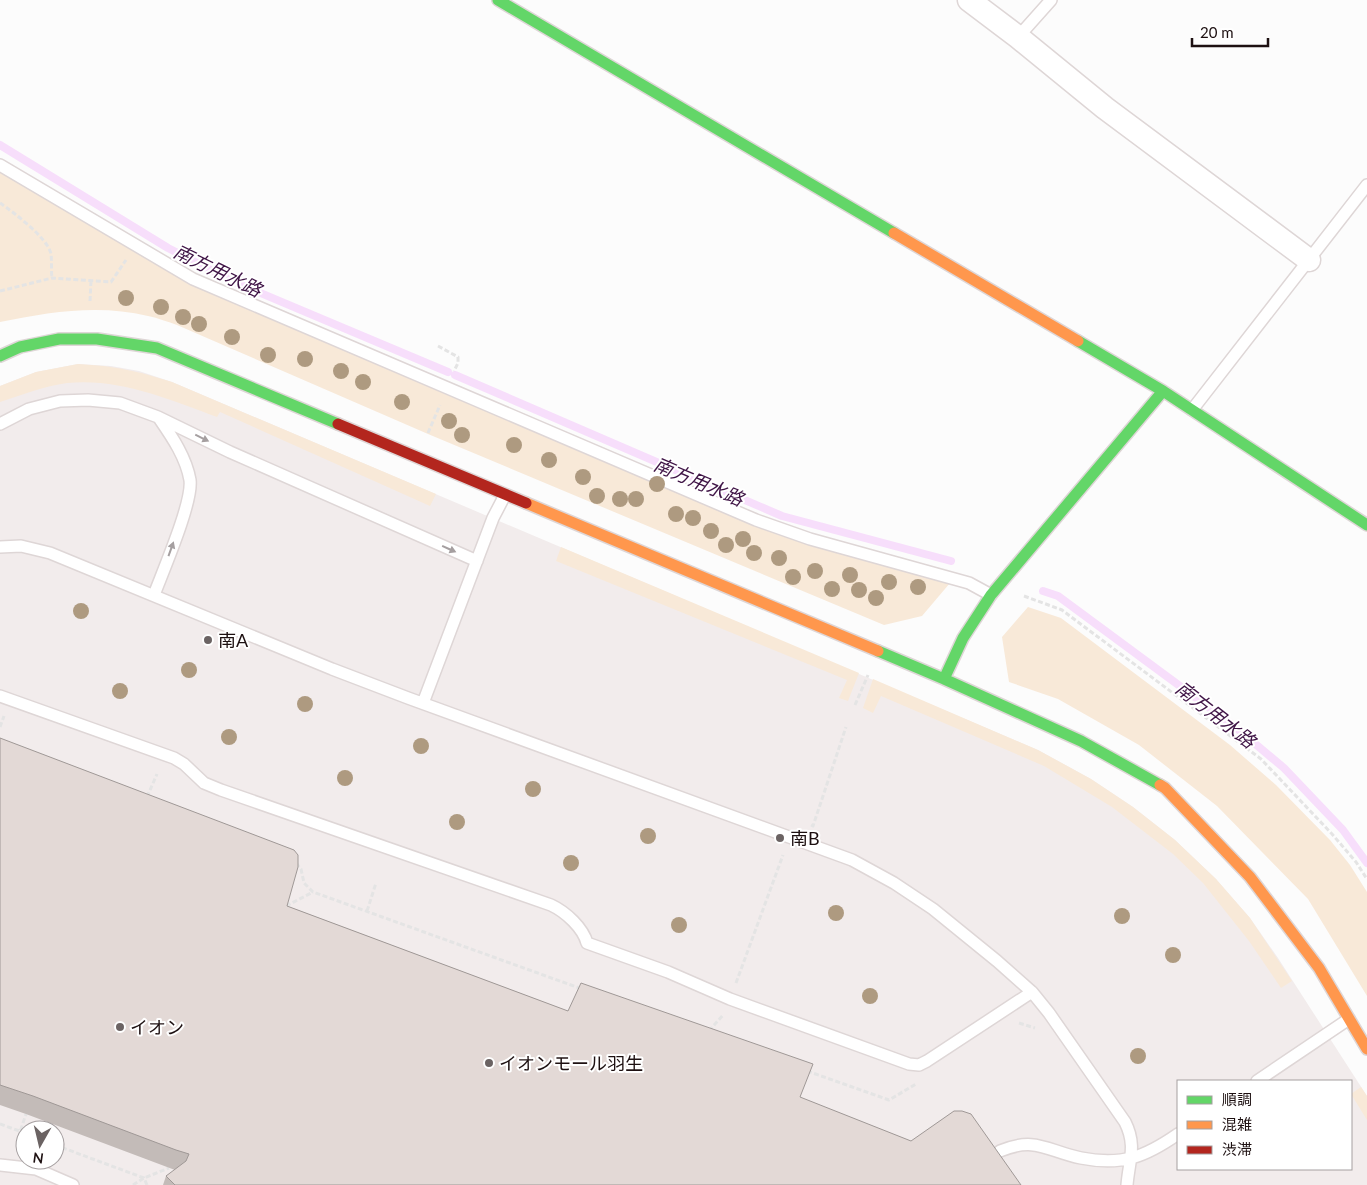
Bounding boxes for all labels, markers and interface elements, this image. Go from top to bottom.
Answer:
scale bar [1192,15,1268,47]
text: 20 m [1200,23,1234,41]
water label: 南方用水路 [170,239,268,302]
one-way arrow [195,434,209,442]
water label: 南方用水路 [651,452,749,511]
one-way arrow [167,541,175,556]
one-way arrow [442,546,456,554]
place label: 南A [218,629,249,651]
marker: 南A [202,634,214,646]
water label: 南方用水路 [1171,676,1262,754]
place label: 南B [790,827,820,849]
marker: 南B [774,832,786,844]
place label: イオン [130,1016,184,1038]
marker: イオン [114,1021,126,1033]
place label: イオンモール羽生 [499,1052,643,1074]
marker: イオンモール羽生 [483,1057,495,1069]
legend [1177,1080,1352,1170]
text: 順調 [1222,1090,1252,1108]
text: 混雑 [1222,1115,1252,1133]
north arrow [15,1120,65,1170]
text: 渋滞 [1222,1140,1252,1158]
text: N [32,1149,45,1168]

